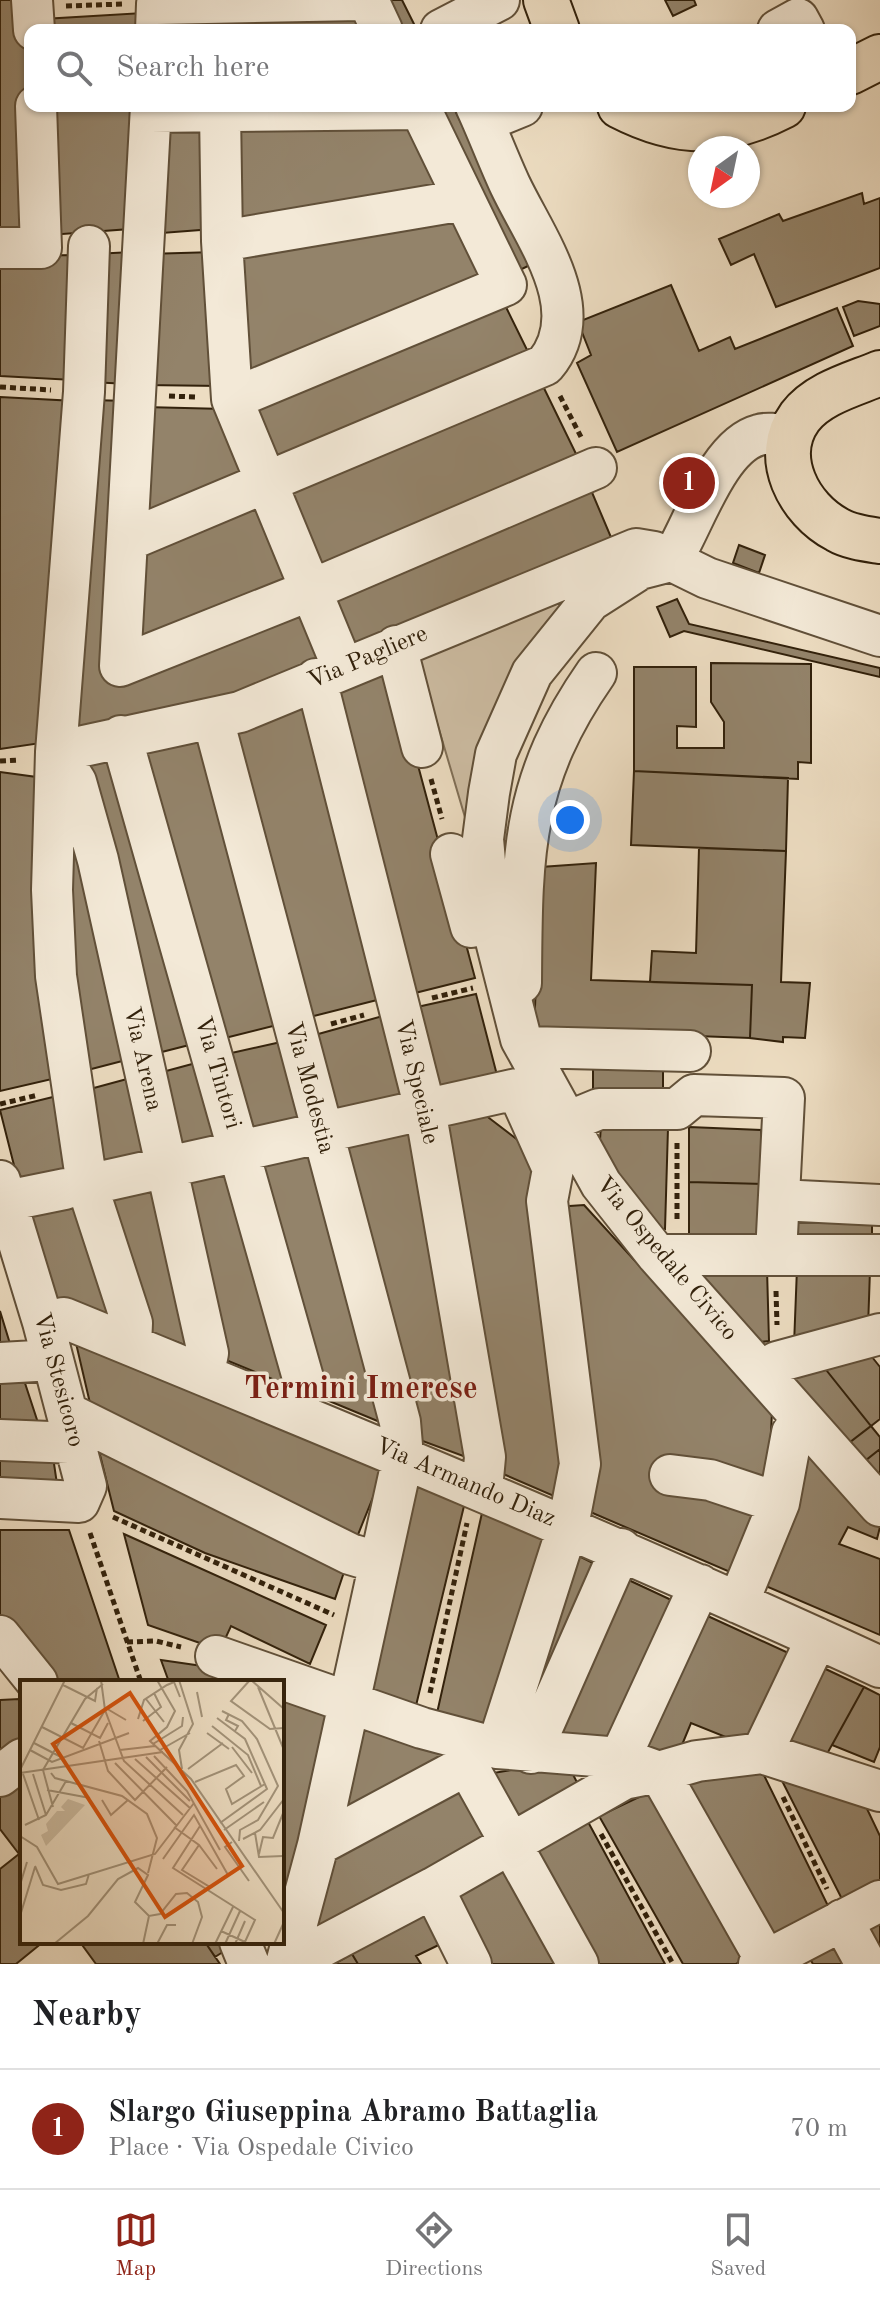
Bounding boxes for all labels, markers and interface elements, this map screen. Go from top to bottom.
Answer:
search box [24,24,856,112]
icon: search [52,46,96,90]
text: Search here [116,53,270,83]
north arrow [688,136,760,208]
pin: 1 [663,453,715,513]
street label: Via Pagliere [305,622,431,694]
your location [550,800,590,840]
street label: Via Arena [118,1004,166,1114]
street label: Via Tintori [190,1014,244,1132]
street label: Via Speciale [390,1017,442,1147]
street label: Via Modestia [280,1020,338,1157]
street label: Via Ospedale Civico [591,1172,741,1346]
street label: Via Stesicoro [29,1310,87,1450]
district label: Termini Imerese [244,1374,478,1406]
street label: Via Armando Diaz [371,1434,559,1532]
inset map [20,1680,284,1944]
text: Nearby [32,1999,142,2033]
text: Slargo Giuseppina Abramo Battaglia [108,2098,598,2128]
text: 1 [50,2116,66,2142]
text: 70 m [790,2116,848,2142]
text: Place · Via Ospedale Civico [108,2135,414,2161]
tab: Map [114,2208,158,2283]
tab: Directions [385,2208,483,2283]
tab: Saved [710,2208,766,2283]

